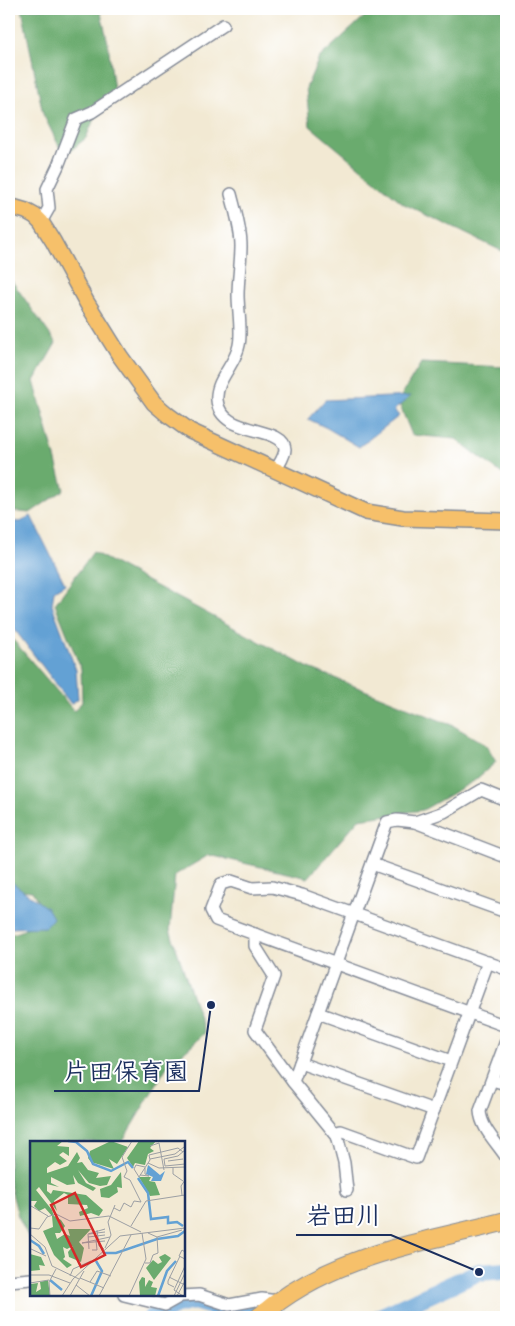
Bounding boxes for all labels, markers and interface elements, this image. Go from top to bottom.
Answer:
callout: 片田保育園 [54,1051,199,1091]
text: 片田保育園 [63,1056,189,1088]
inset map [30,1141,185,1296]
callout: 岩田川 [296,1195,391,1235]
text: 岩田川 [306,1200,382,1232]

